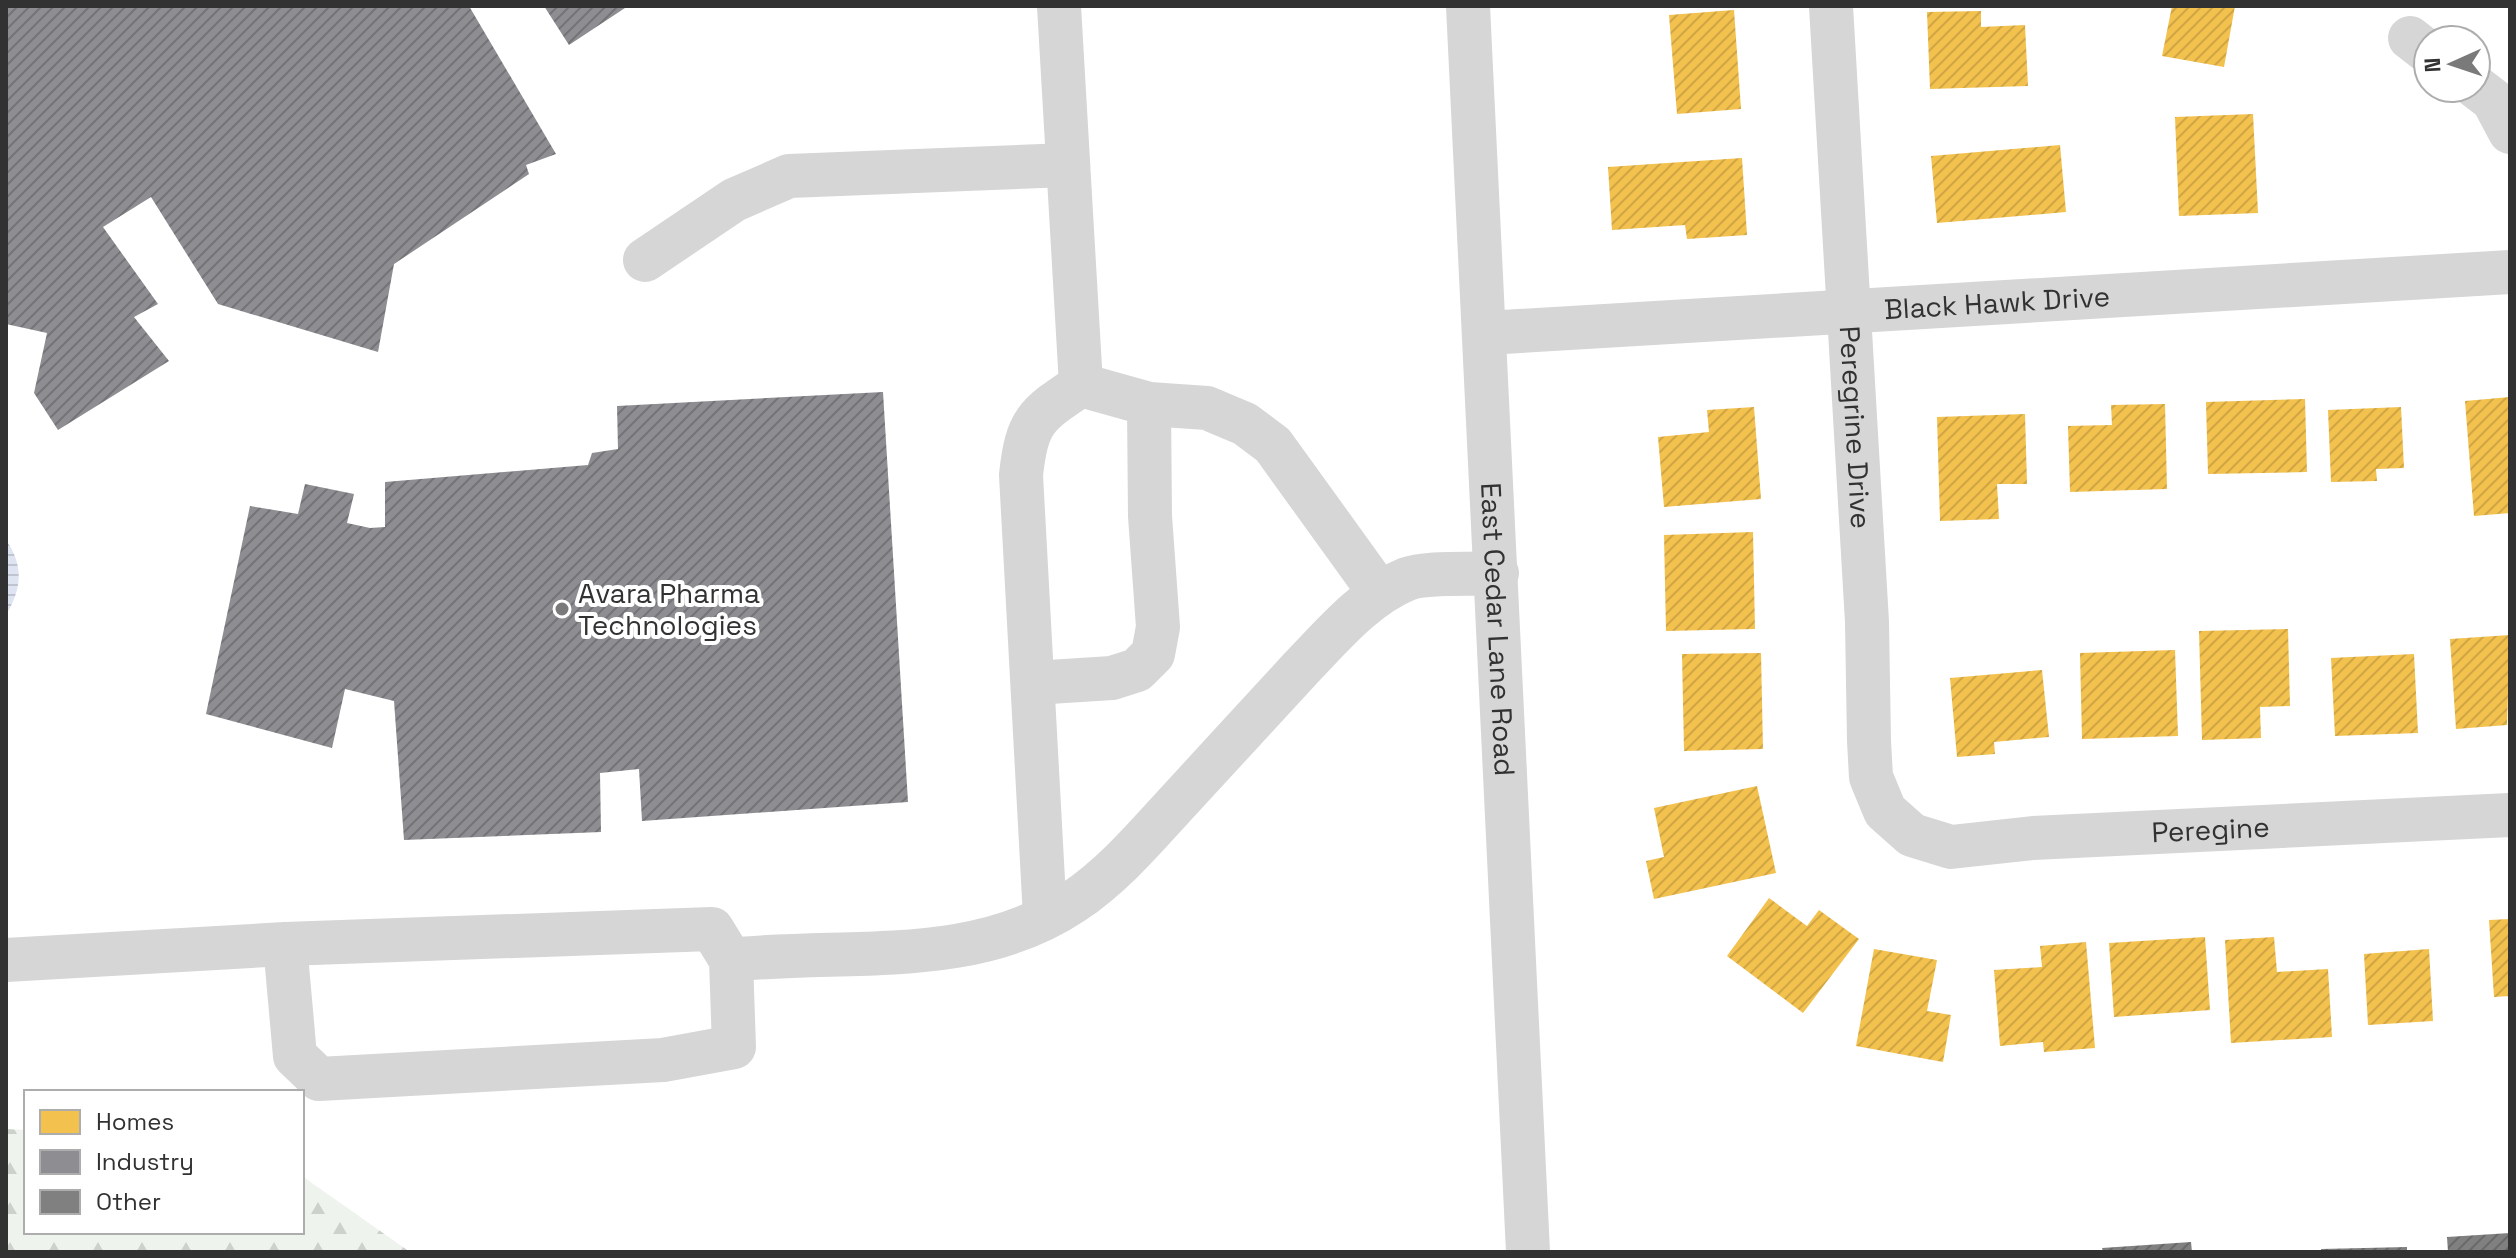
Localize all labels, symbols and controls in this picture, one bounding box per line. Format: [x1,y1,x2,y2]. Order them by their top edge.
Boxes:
north arrow [2412,24,2492,104]
text: N [2418,57,2446,73]
street label: Black Hawk Drive [1883,278,2111,327]
street label: Peregrine Drive [1832,325,1880,530]
street label: East Cedar Lane Road [1473,482,1523,777]
place label: Avara Pharma Technologies [578,575,760,643]
marker: Avara Pharma Technologies [553,600,571,618]
street label: Peregine [2151,809,2270,850]
legend [24,1090,304,1234]
text: Homes [96,1106,174,1137]
text: Industry [96,1146,194,1177]
text: Other [96,1186,161,1217]

